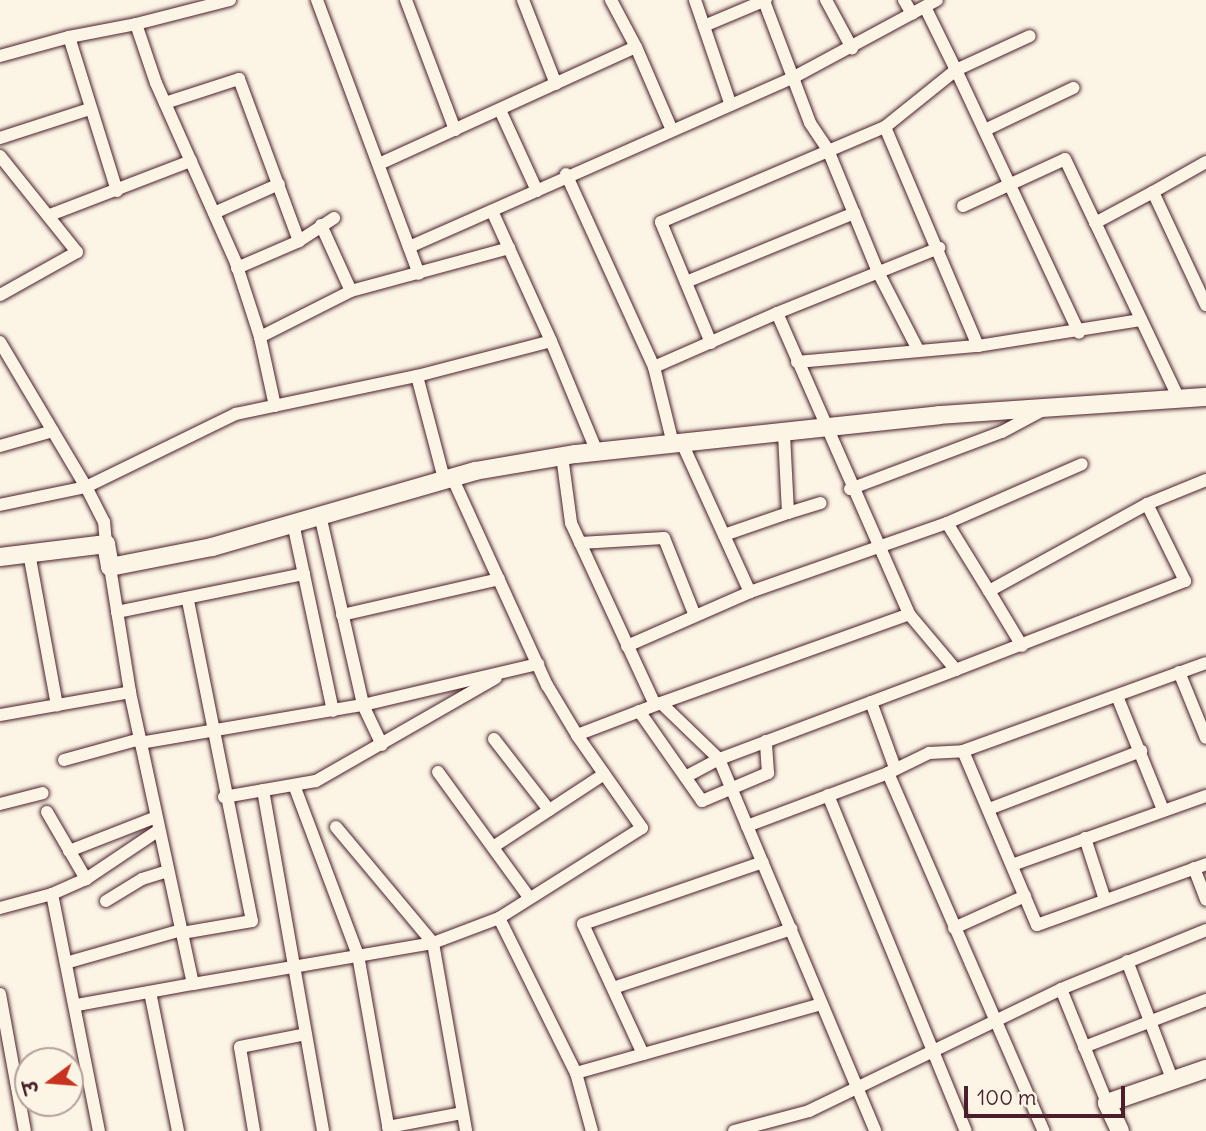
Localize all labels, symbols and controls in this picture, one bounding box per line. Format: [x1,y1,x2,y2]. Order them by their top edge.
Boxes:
north arrow [14,1047,84,1117]
scale bar [968,1072,1129,1116]
text: उ [17,1078,44,1097]
text: 100 m [977,1084,1036,1111]

